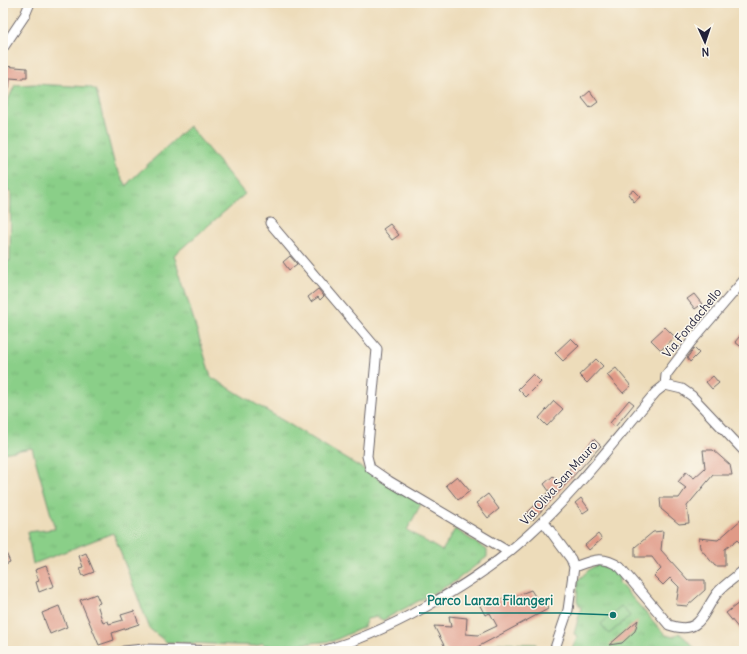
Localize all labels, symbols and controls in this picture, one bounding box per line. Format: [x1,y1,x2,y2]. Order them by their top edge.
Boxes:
north arrow [685,22,725,62]
text: N [701,45,710,59]
street label: Via Fondachello [659,285,724,361]
street label: Via Oliva San Mauro [517,437,601,528]
callout: Parco Lanza Filangeri [419,588,561,613]
text: Parco Lanza Filangeri [427,592,553,609]

